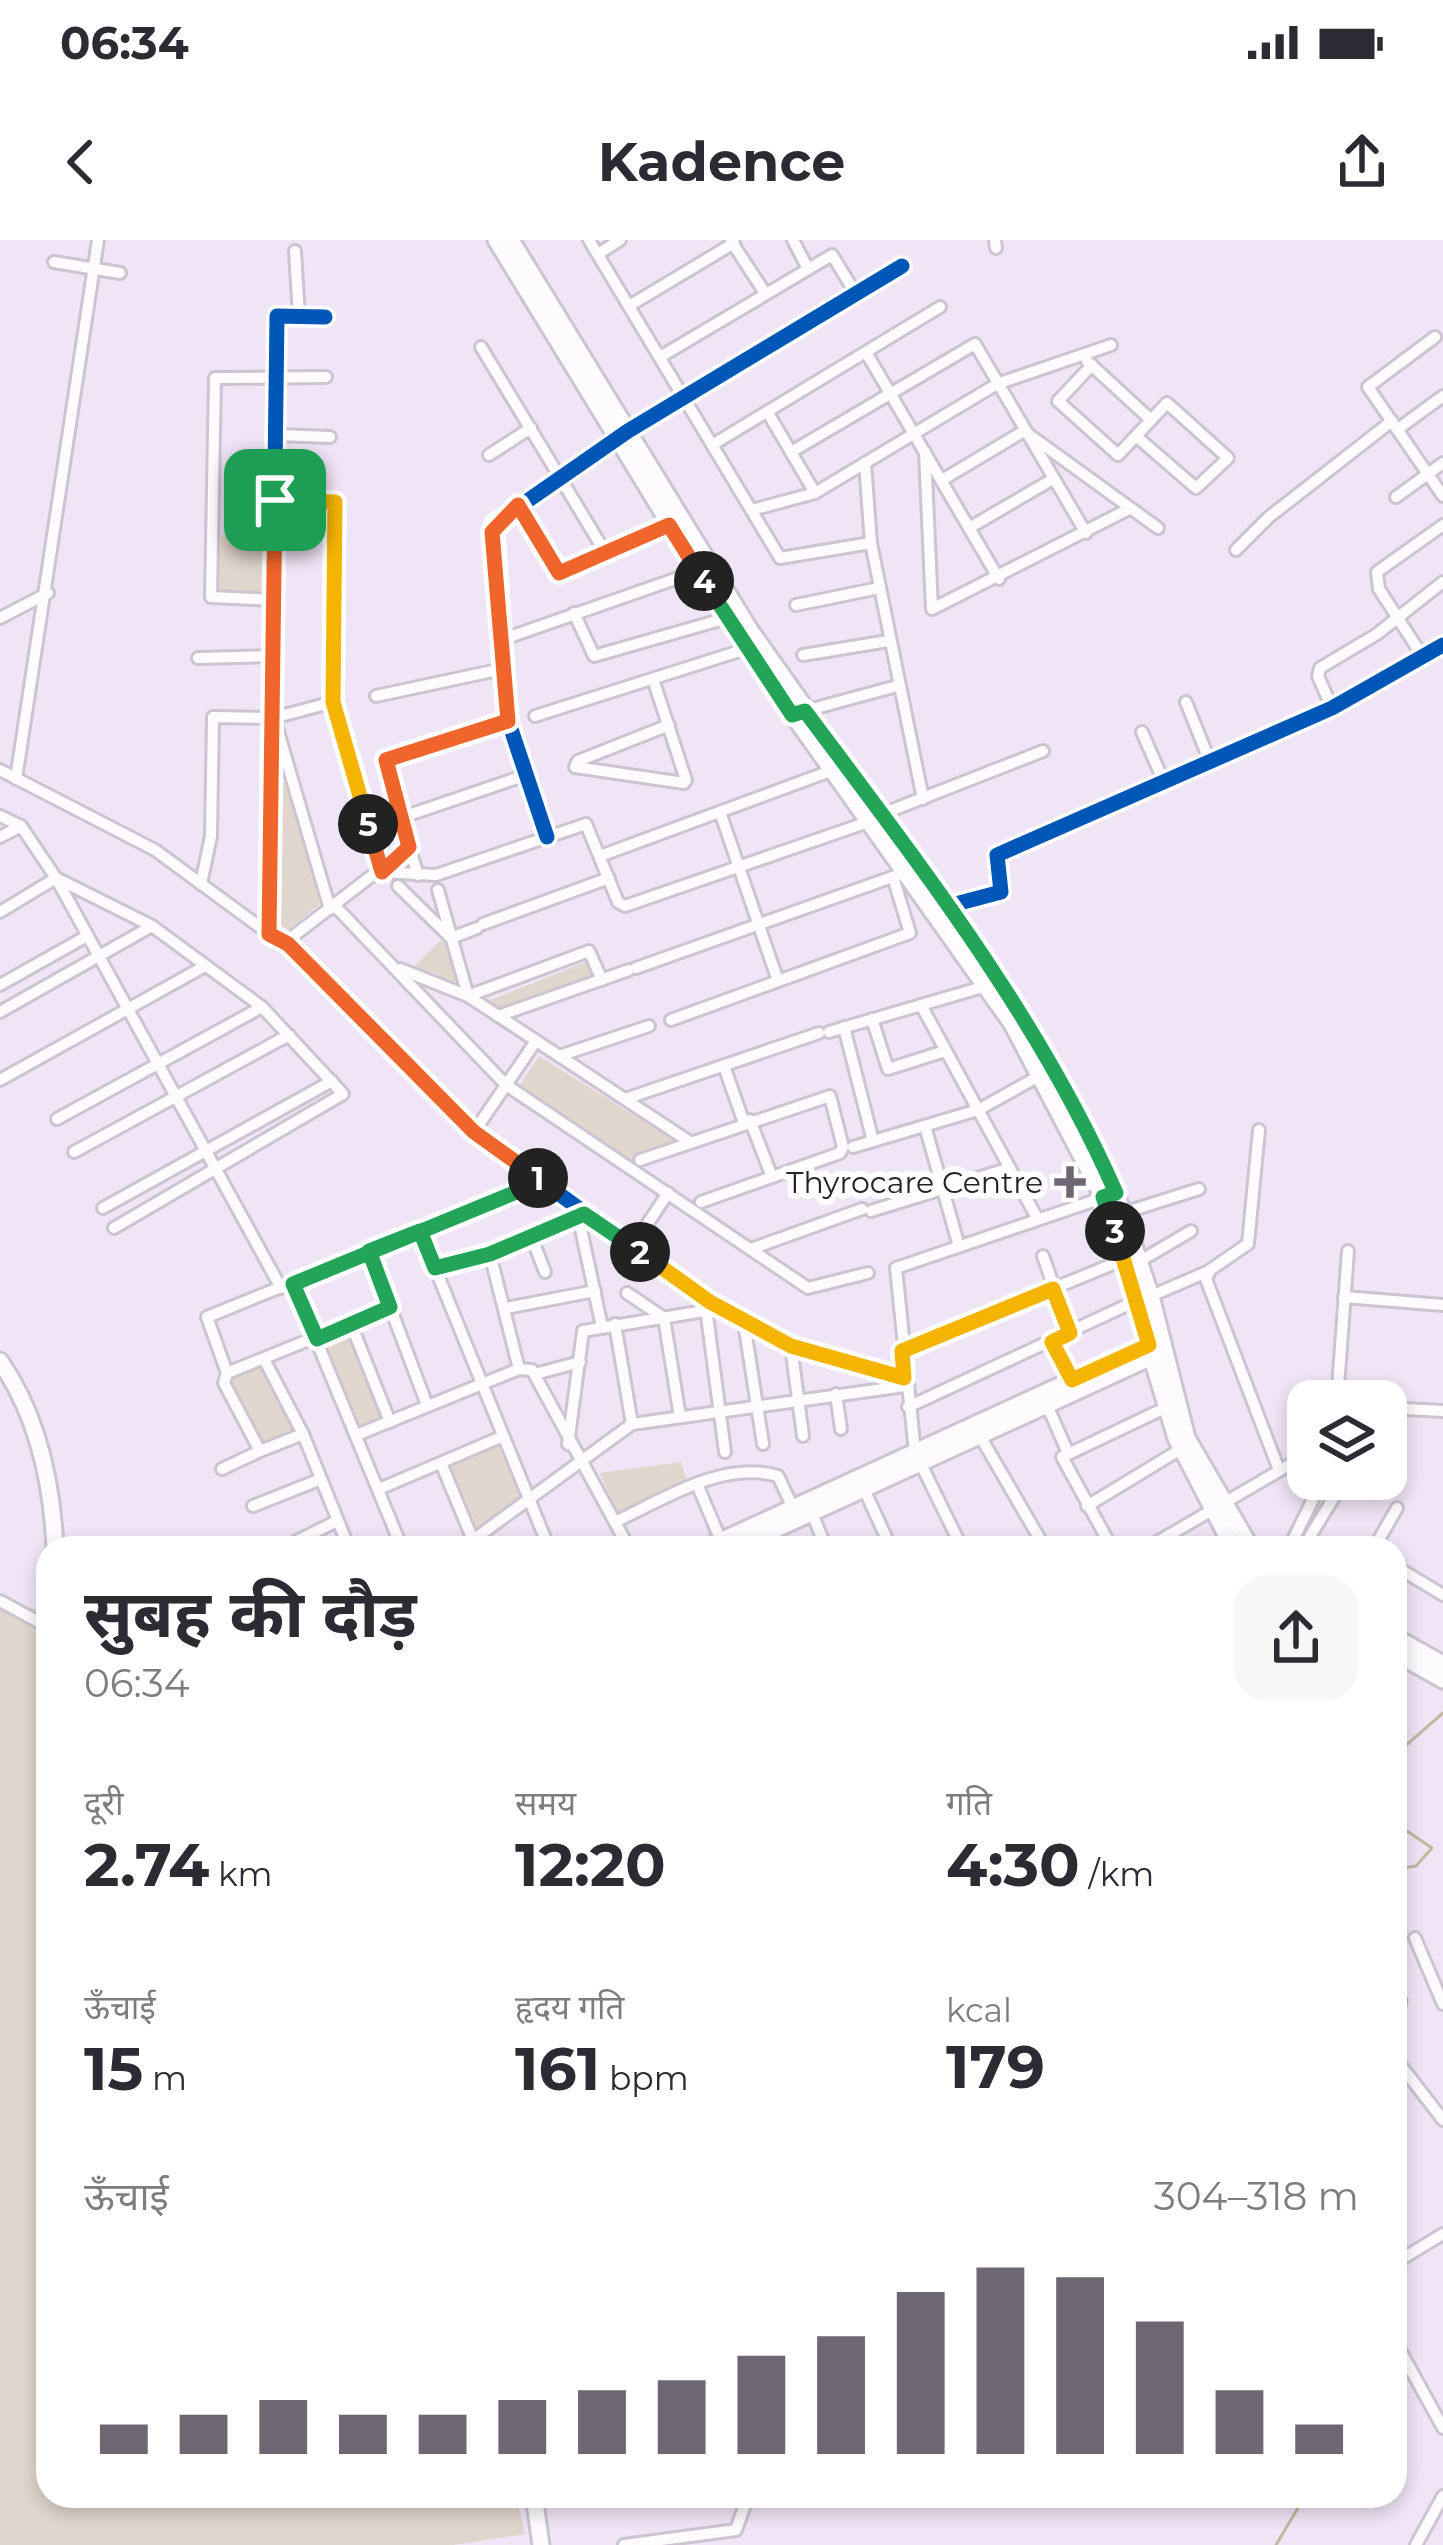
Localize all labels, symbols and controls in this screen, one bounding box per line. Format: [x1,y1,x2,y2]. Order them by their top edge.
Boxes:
text: 06:34 [60,15,189,70]
icon: back [48,129,114,195]
text: Kadence [598,129,845,195]
icon: share [1329,129,1395,195]
pin [224,449,326,551]
icon: arrive [242,467,308,533]
pin: 4 [674,551,734,611]
text: 4 [693,561,715,601]
pin: 5 [338,794,398,854]
text: 5 [358,804,378,844]
pin: 1 [508,1148,568,1208]
text: 1 [532,1158,544,1198]
place label: Thyrocare Centre [786,1164,1043,1201]
marker: Thyrocare Centre [1054,1166,1086,1198]
pin: 3 [1085,1201,1145,1261]
text: 3 [1105,1211,1125,1251]
pin: 2 [610,1222,670,1282]
text: 2 [630,1232,650,1272]
map controls [1287,1380,1407,1500]
button: layers [1287,1380,1407,1500]
text: सुबह की दौड़ [84,1573,417,1654]
button: share [1233,1575,1359,1701]
text: 06:34 [84,1659,190,1707]
text: दूरी [84,1783,124,1823]
text: समय [515,1783,576,1823]
text: गति [946,1783,992,1823]
text: 2.74 [84,1828,209,1901]
text: 12:20 [515,1828,666,1901]
text: 4:30 [946,1828,1080,1901]
text: km [209,1854,273,1894]
text: /km [1080,1854,1154,1894]
text: ऊँचाई [84,1987,156,2027]
text: हृदय गति [515,1987,624,2027]
text: kcal [946,1990,1012,2030]
text: 179 [946,2030,1045,2103]
text: 15 [84,2032,143,2105]
text: 161 [515,2032,600,2105]
text: m [143,2058,187,2098]
text: bpm [600,2058,689,2098]
text: ऊँचाई [84,2172,169,2220]
text: 304–318 m [1154,2172,1359,2220]

